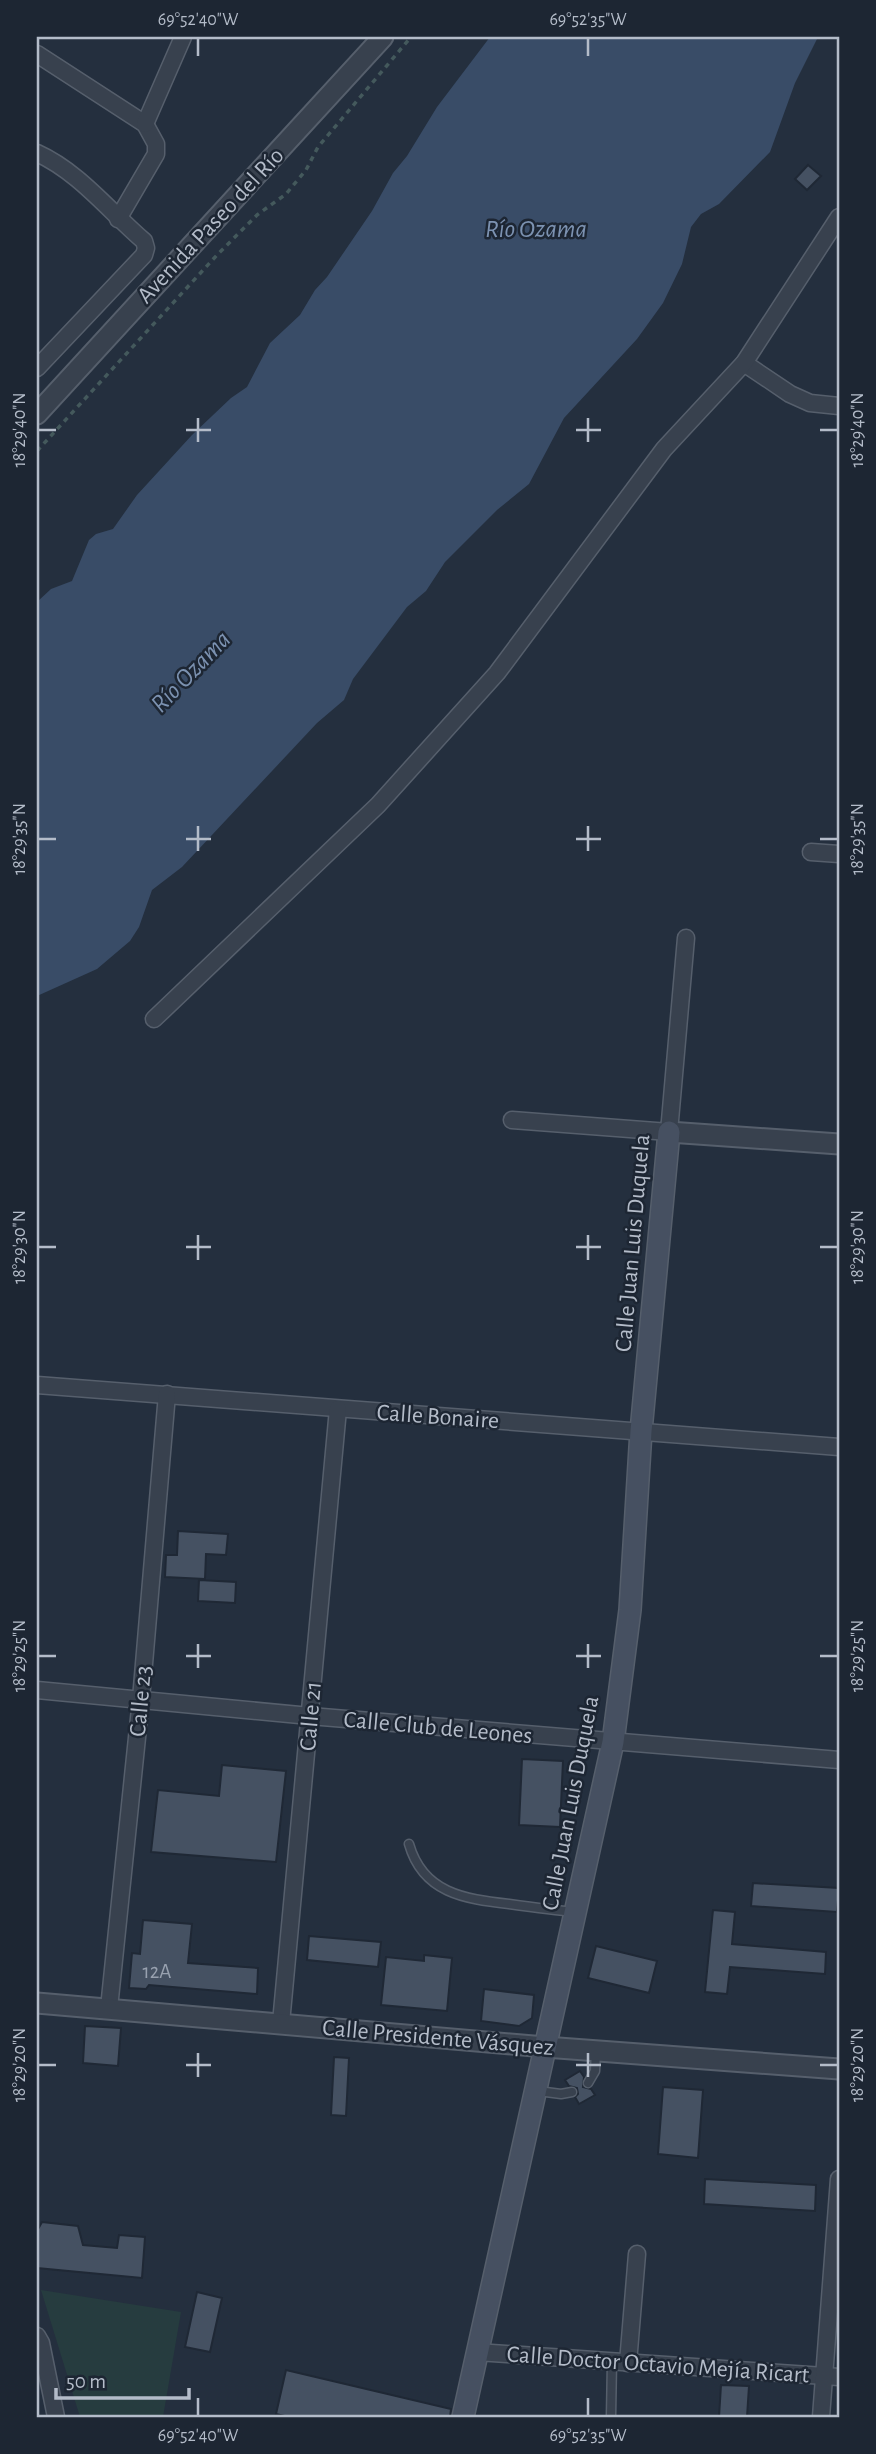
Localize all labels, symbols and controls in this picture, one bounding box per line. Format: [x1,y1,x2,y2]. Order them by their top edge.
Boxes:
text: 69°52'40"W [158,11,238,29]
text: 69°52'35"W [549,11,627,29]
street label: Avenida Paseo del Río [133,143,289,308]
water label: Río Ozama [485,216,587,242]
text: 18°29'40"N [11,392,29,468]
text: 18°29'40"N [849,392,867,468]
water label: Río Ozama [146,626,235,717]
text: 18°29'35"N [11,803,29,875]
text: 18°29'35"N [849,803,867,875]
street label: Calle Juan Luis Duquela [612,1133,654,1353]
text: 18°29'30"N [11,1210,29,1284]
text: 18°29'30"N [849,1210,867,1284]
street label: Calle Bonaire [376,1401,500,1433]
text: 18°29'25"N [11,1620,29,1692]
text: 18°29'25"N [849,1620,867,1692]
street label: Calle 23 [126,1665,156,1738]
street label: Calle 21 [296,1680,326,1752]
street label: Calle Juan Luis Duquela [538,1694,604,1913]
street label: Calle Club de Leones [343,1708,533,1748]
house number: 12A [143,1961,171,1982]
street label: Calle Presidente Vásquez [321,2016,555,2060]
text: 18°29'20"N [11,2028,29,2102]
text: 18°29'20"N [849,2028,867,2102]
street label: Calle Doctor Octavio Mejía Ricart [506,2342,810,2388]
scale bar [56,2356,189,2400]
text: 50 m [66,2371,106,2392]
text: 69°52'40"W [158,2427,238,2445]
text: 69°52'35"W [549,2427,627,2445]

